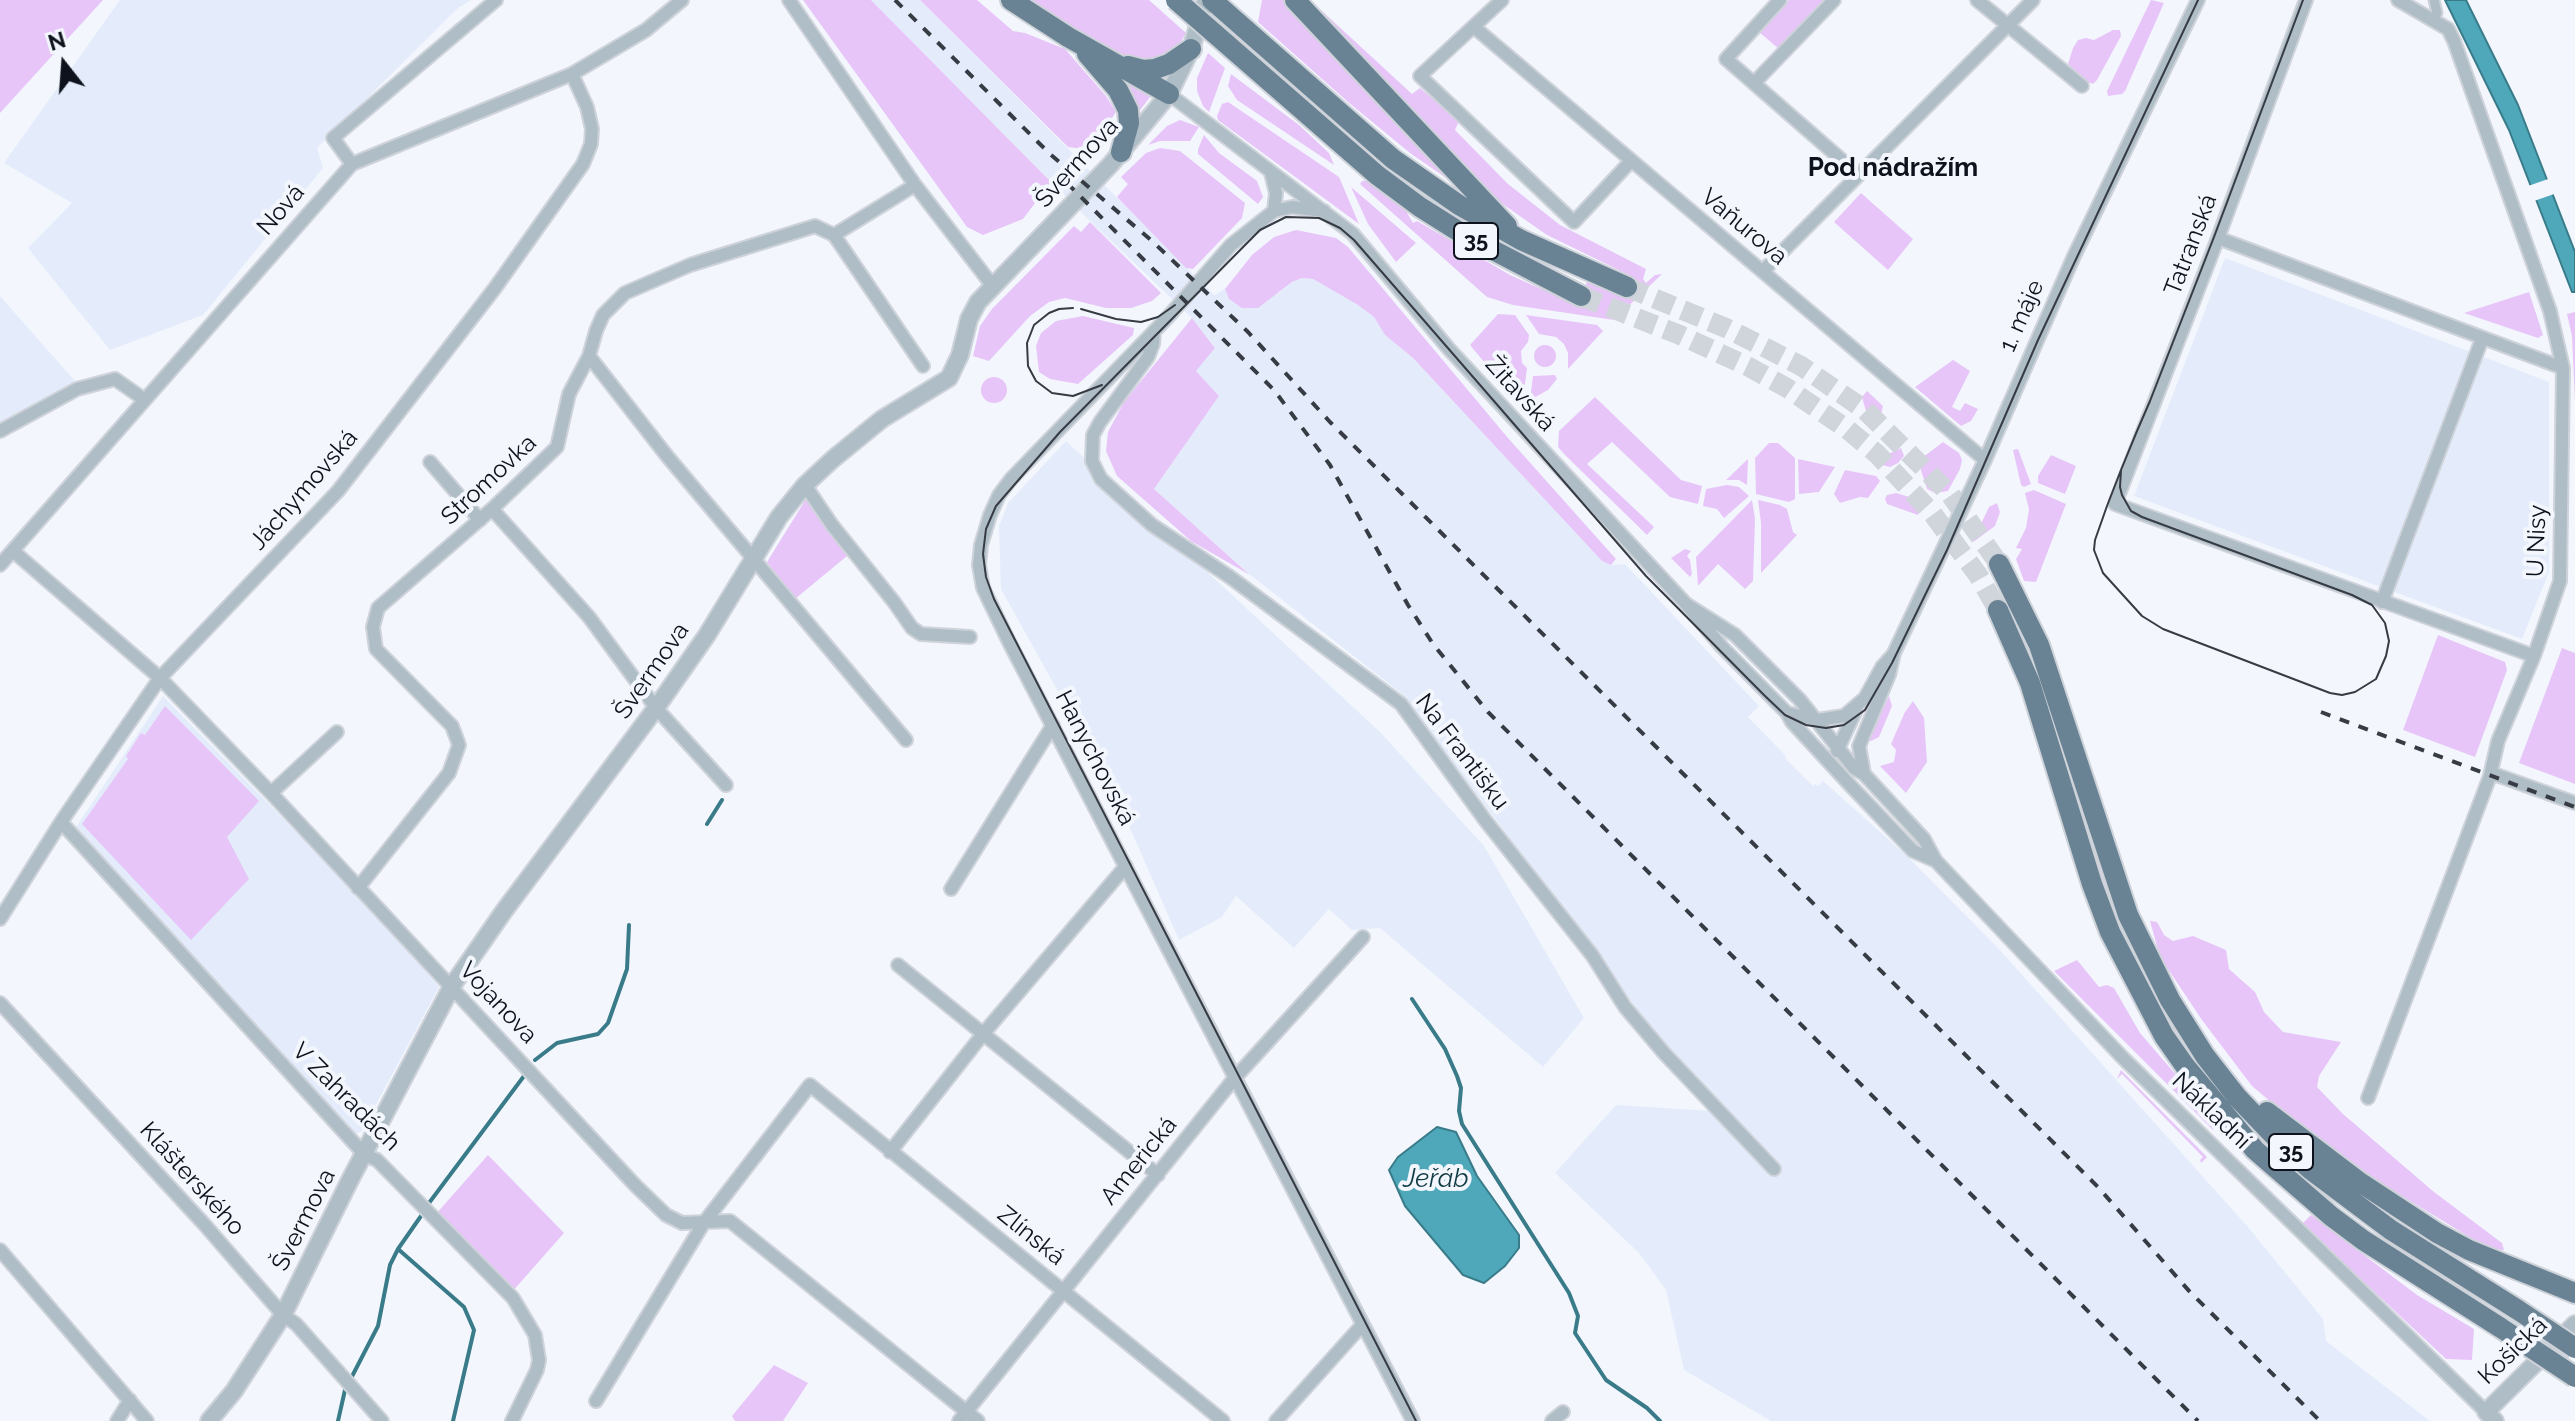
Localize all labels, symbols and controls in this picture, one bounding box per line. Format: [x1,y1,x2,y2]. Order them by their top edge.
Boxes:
north arrow [24,24,104,104]
text: N [45,26,69,56]
street label: Švermova [1029,112,1125,214]
district label: Pod nádražím [1808,152,1978,184]
street label: Nová [251,179,311,241]
street label: Vaňurova [1695,183,1793,271]
street label: Tatranská [2159,190,2223,300]
road number: 35 [1454,223,1498,259]
street label: 1. máje [1993,276,2051,356]
street label: Žitavská [1479,351,1561,437]
street label: Jáchymovská [244,424,364,556]
street label: Stromovka [436,429,542,531]
street label: U Nisy [2521,504,2553,578]
street label: Švermova [609,617,695,725]
street label: Hanychovská [1049,686,1141,830]
street label: Na Františku [1409,688,1515,816]
street label: Vojanova [453,956,543,1050]
street label: V Zahradách [286,1037,406,1157]
street label: Nákladní [2166,1067,2256,1155]
street label: Americká [1095,1111,1183,1211]
street label: Klášterského [133,1116,251,1242]
road number: 35 [2269,1134,2313,1170]
water label: Jeřáb [1403,1163,1469,1195]
street label: Švermova [266,1164,342,1276]
street label: Zlínská [992,1200,1070,1272]
street label: Košická [2473,1311,2553,1391]

